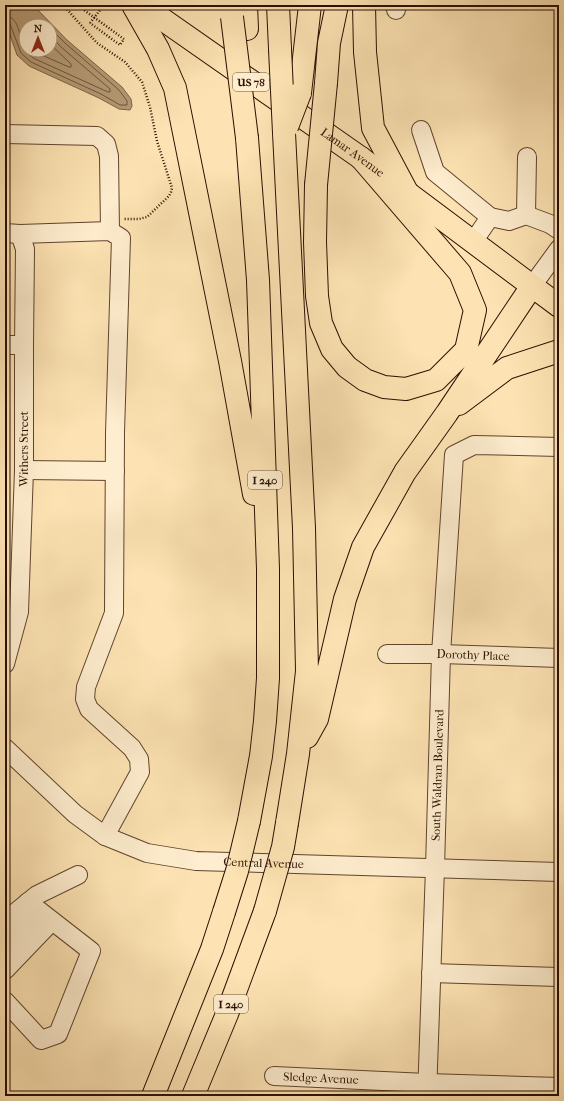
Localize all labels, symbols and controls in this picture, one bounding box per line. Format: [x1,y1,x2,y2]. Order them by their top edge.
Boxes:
north arrow [18,18,58,58]
text: N [34,22,43,35]
road number: US 78 [233,73,269,91]
street label: Lamar Avenue [318,125,387,180]
street label: Withers Street [16,410,31,488]
road number: I 240 [248,471,282,489]
street label: Dorothy Place [436,647,510,663]
street label: South Waldran Boulevard [429,709,446,841]
street label: Central Avenue [223,855,304,871]
road number: I 240 [214,995,248,1013]
street label: Sledge Avenue [283,1069,359,1087]

